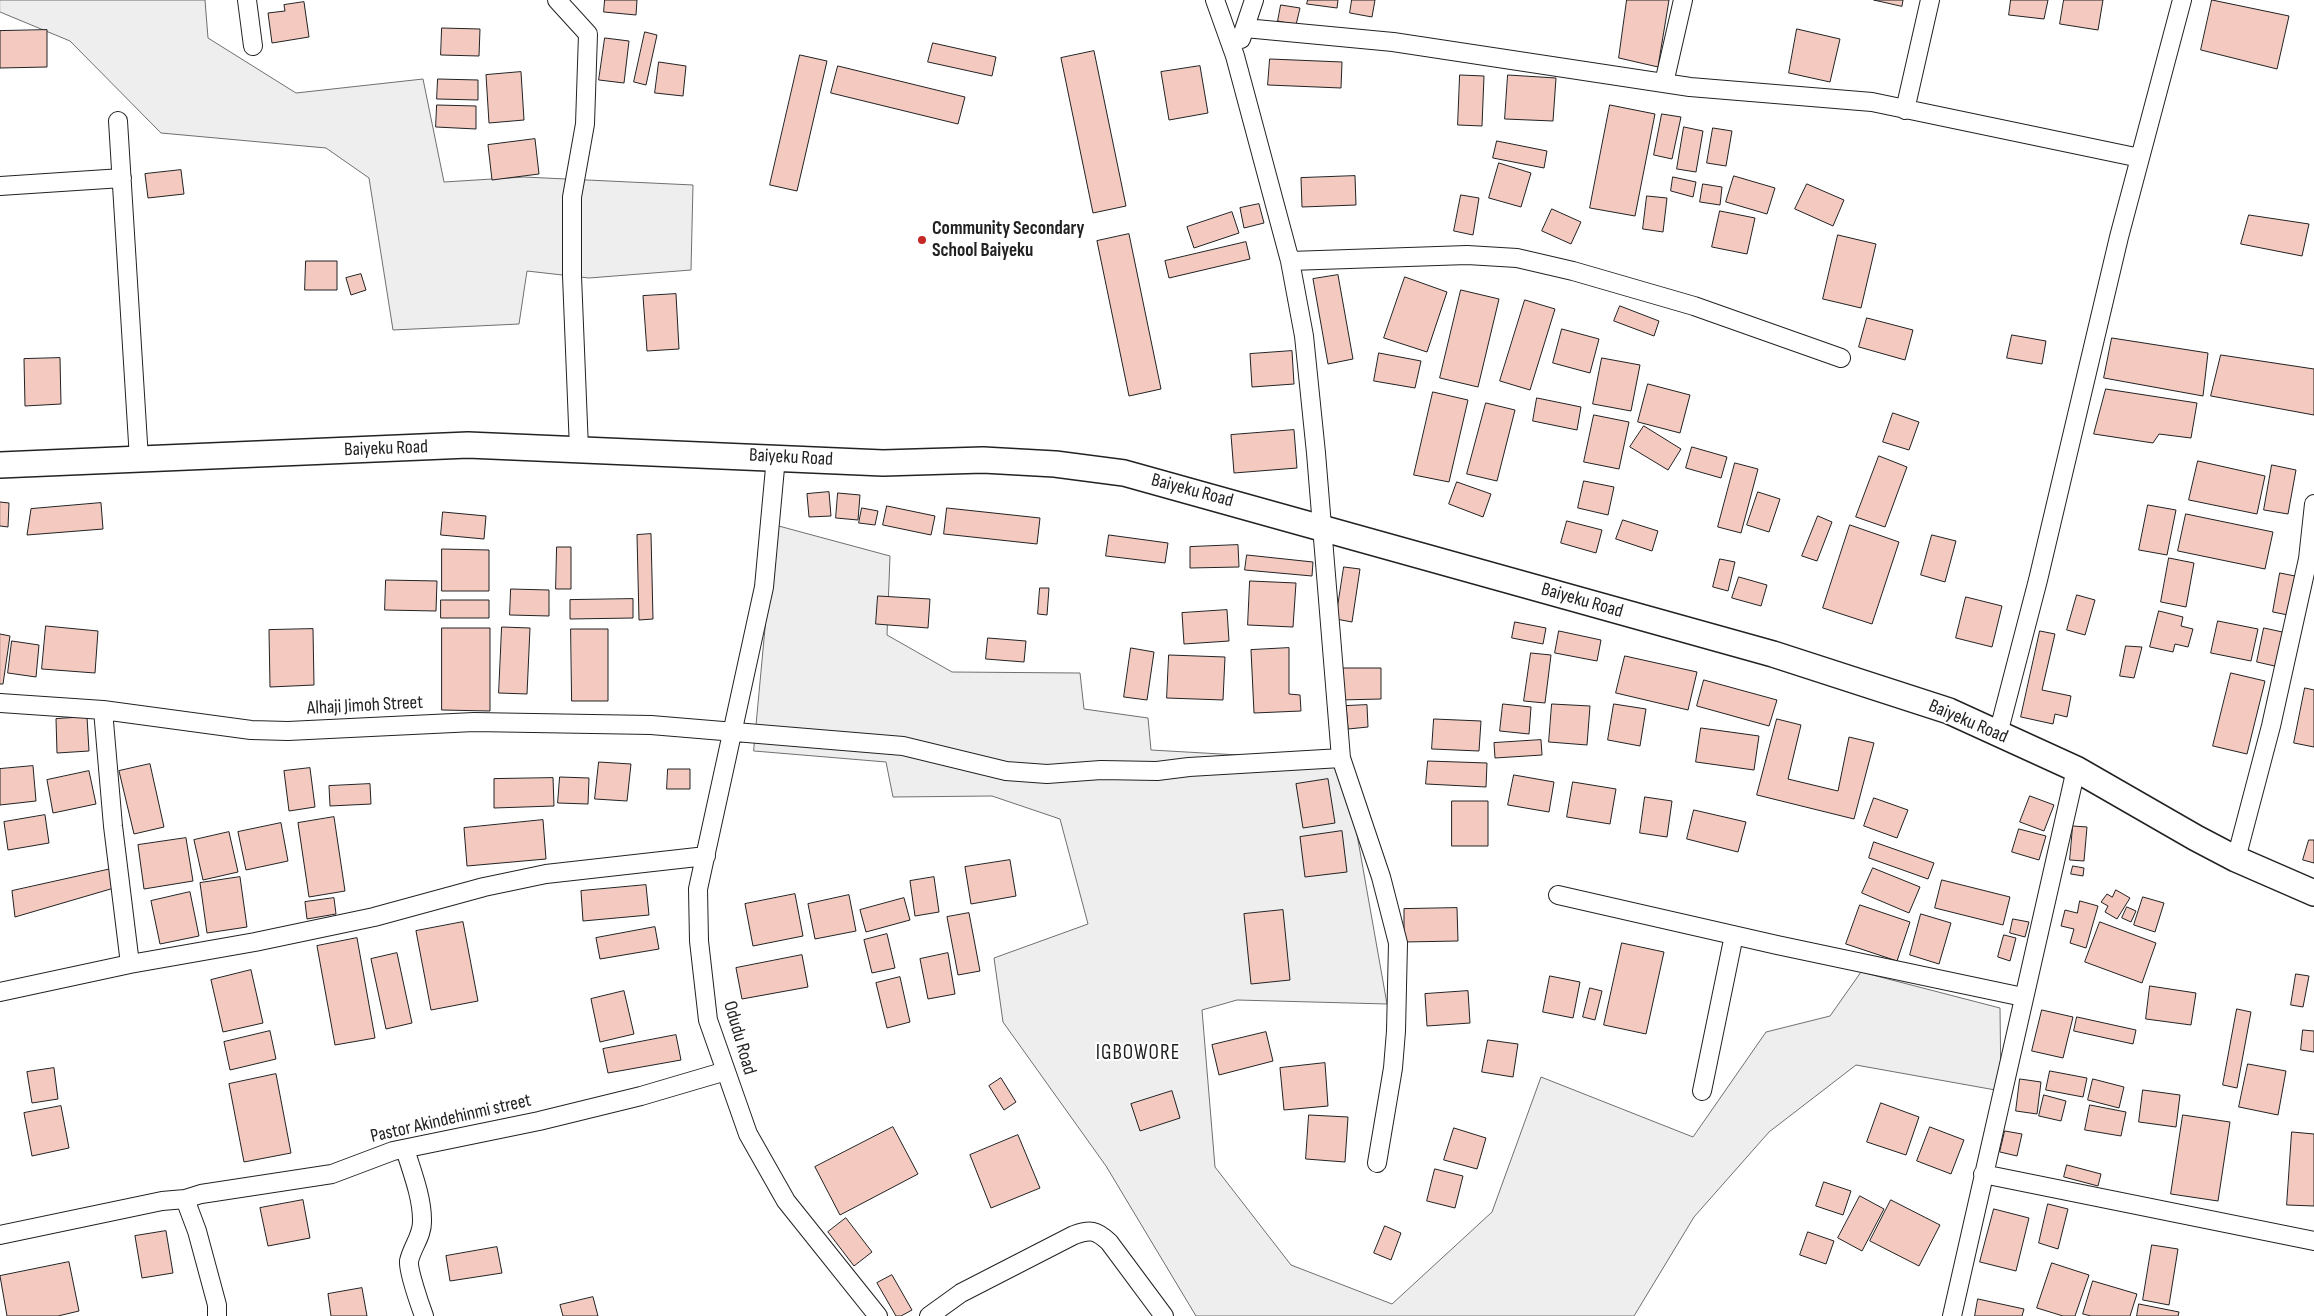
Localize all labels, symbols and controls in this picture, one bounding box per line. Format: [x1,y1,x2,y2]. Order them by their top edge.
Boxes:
place label: Community Secondary School Baiyeku [932,218,1084,262]
marker: Community Secondary School Baiyeku [916,234,928,246]
street label: Baiyeku Road [344,436,428,462]
street label: Baiyeku Road [748,444,834,472]
street label: Baiyeku Road [1148,469,1236,513]
street label: Baiyeku Road [1538,578,1626,624]
street label: Alhaji Jimoh Street [306,692,424,720]
street label: Baiyeku Road [1925,695,2011,749]
street label: Odudu Road [718,998,760,1078]
district label: IGBOWORE [1095,1041,1181,1067]
street label: Pastor Akindehinmi street [368,1089,534,1149]

